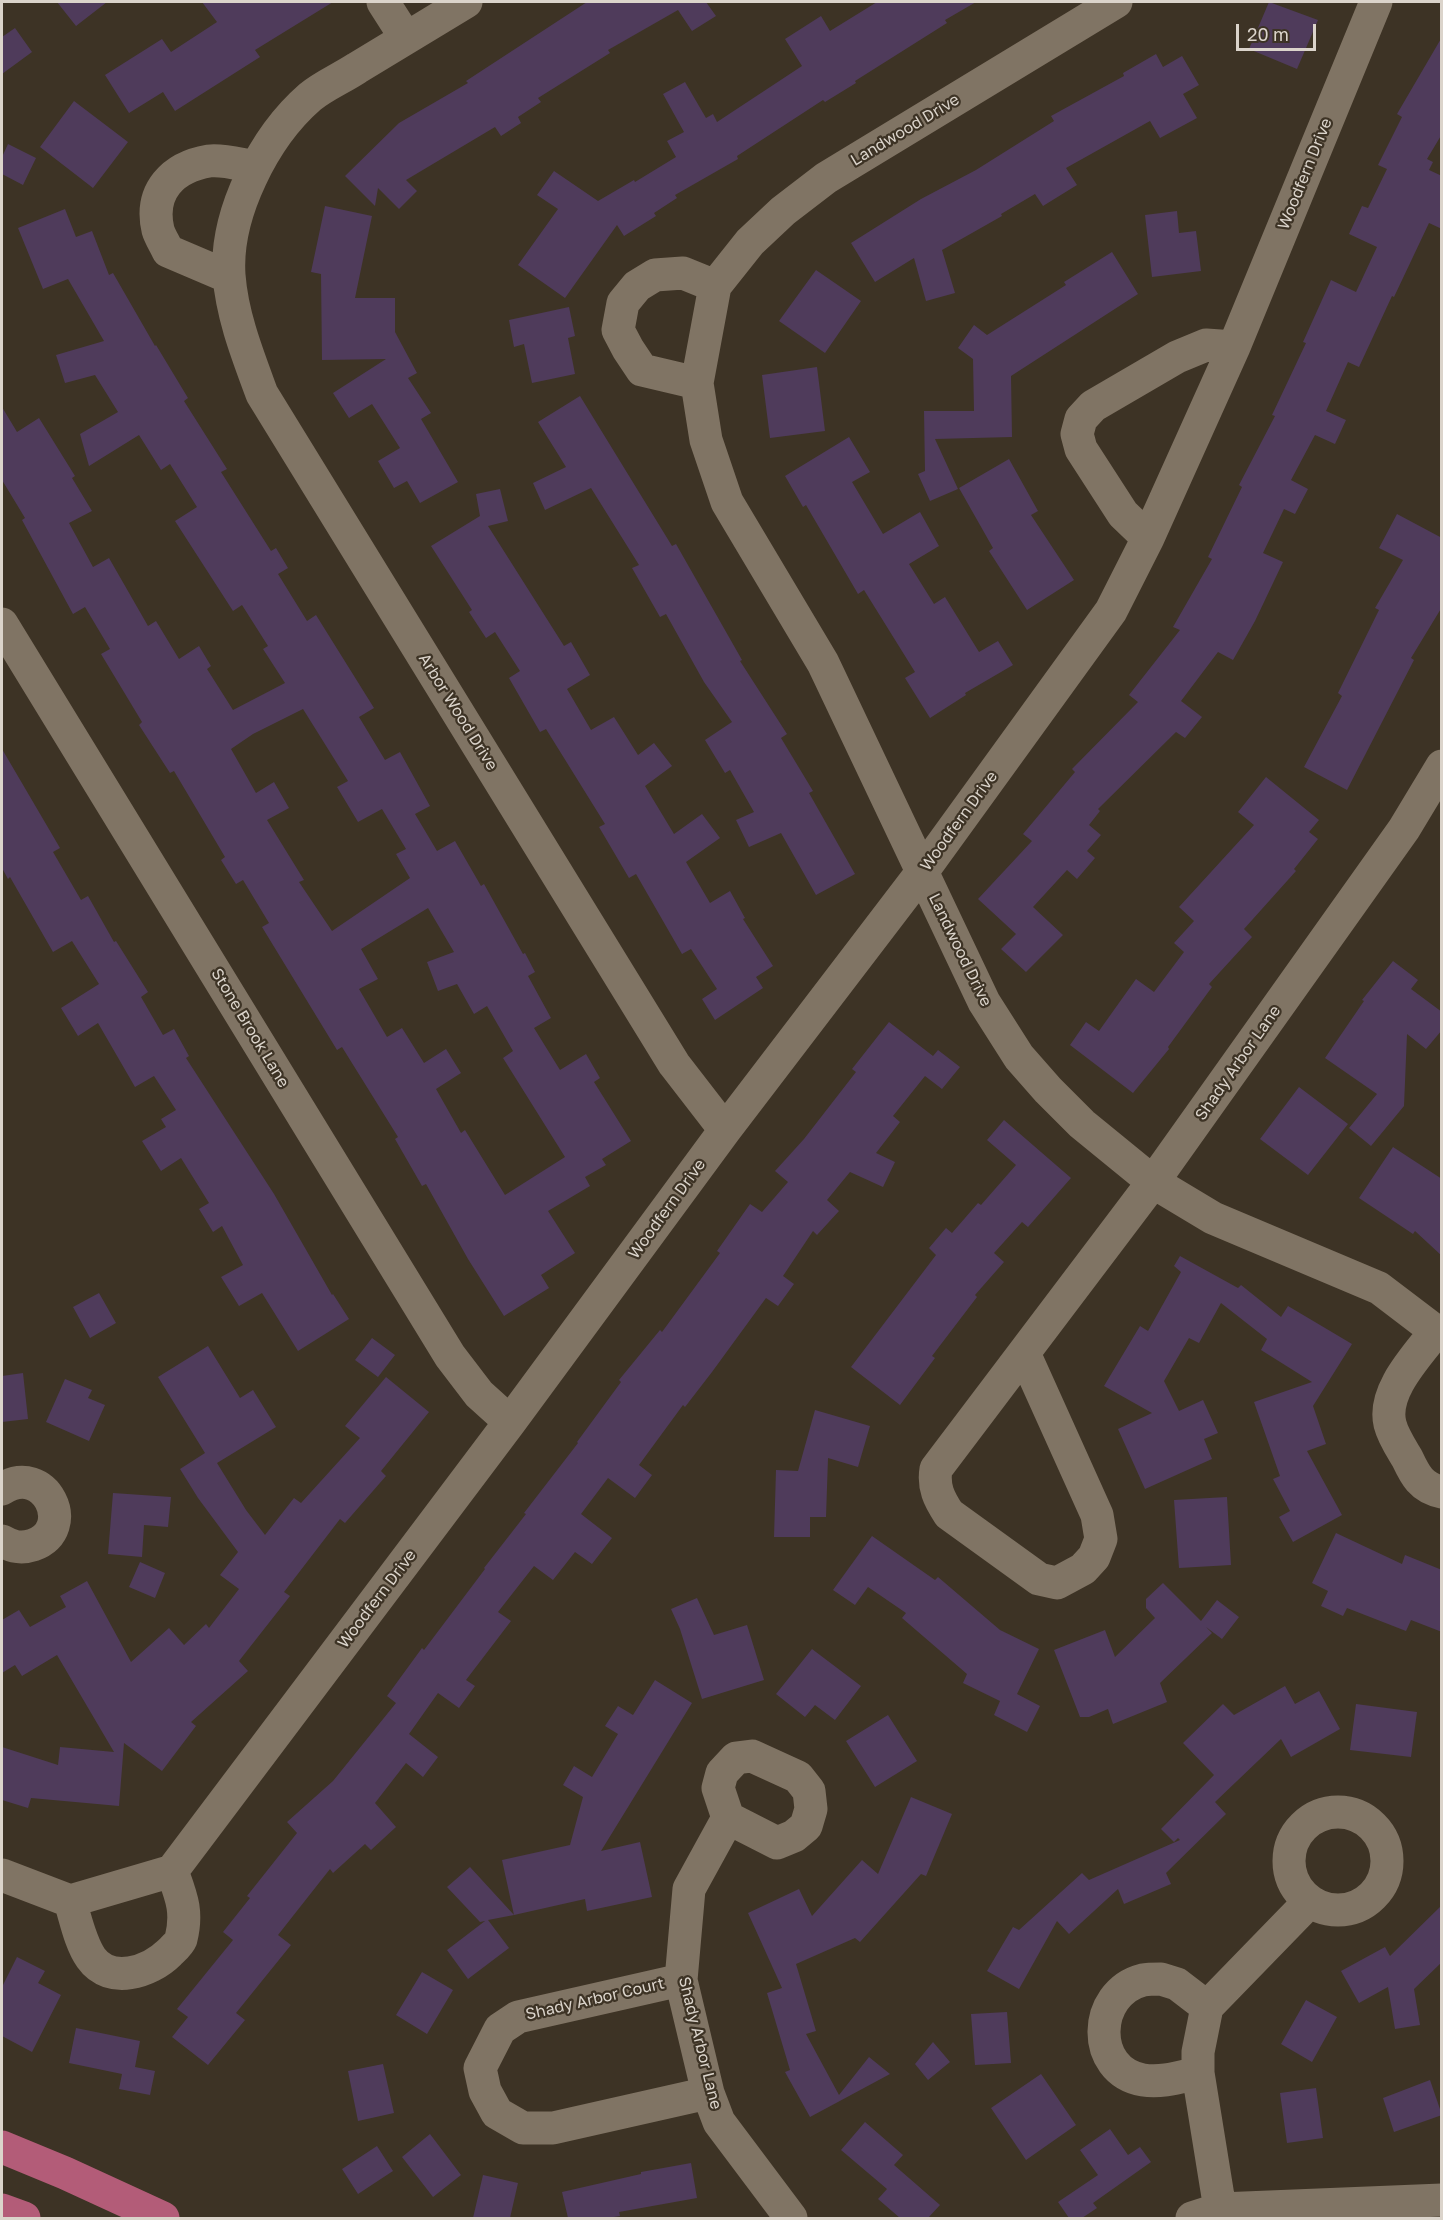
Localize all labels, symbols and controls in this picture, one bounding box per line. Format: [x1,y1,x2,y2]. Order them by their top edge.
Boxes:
scale bar [1239,12,1318,50]
text: 20 m [1247,23,1289,45]
street label: Landwood Drive [847,90,963,170]
street label: Woodfern Drive [1274,115,1336,233]
street label: Arbor Wood Drive [414,650,502,774]
street label: Woodfern Drive [916,767,1002,875]
street label: Landwood Drive [924,890,996,1010]
street label: Stone Brook Lane [207,965,293,1091]
street label: Shady Arbor Lane [1191,1002,1285,1124]
street label: Woodfern Drive [624,1155,710,1263]
street label: Woodfern Drive [334,1546,420,1652]
street label: Shady Arbor Court [524,1974,666,2024]
street label: Shady Arbor Lane [674,1975,726,2111]

